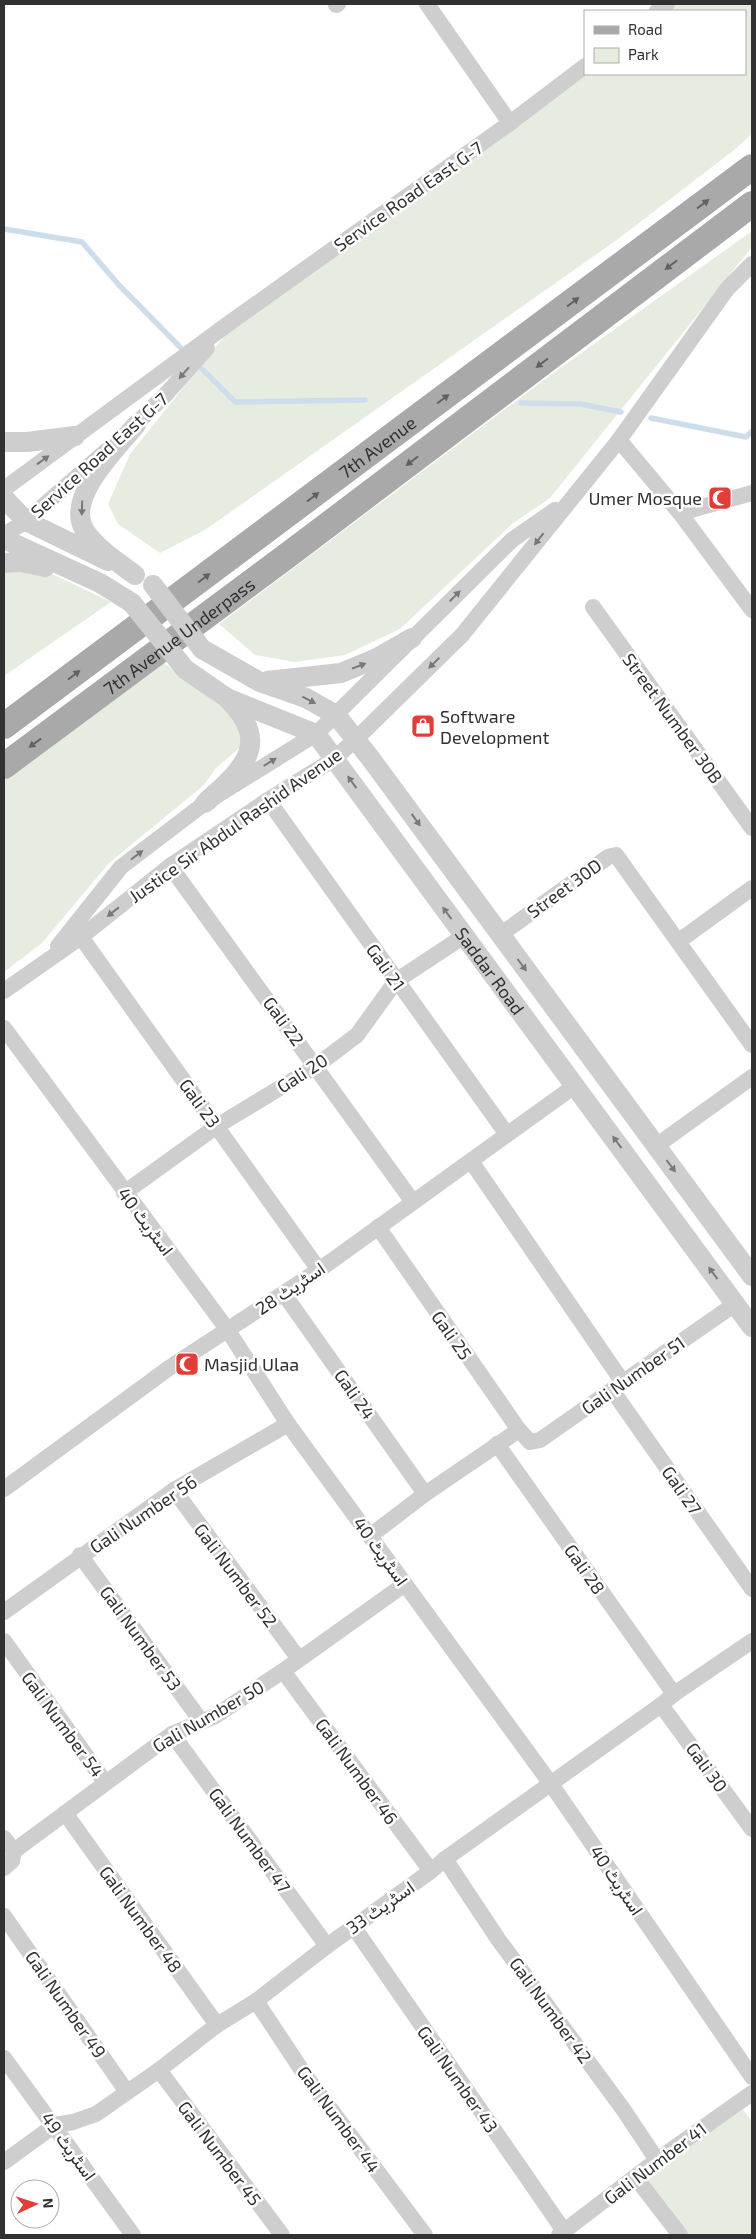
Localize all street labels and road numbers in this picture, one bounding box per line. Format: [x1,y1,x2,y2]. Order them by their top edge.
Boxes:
street label: Service Road East G-7 [329,136,487,256]
street label: Service Road East G-7 [26,388,172,522]
street label: 7th Avenue [334,411,420,483]
street label: 7th Avenue Underpass [99,573,259,699]
street label: Street Number 30B [618,649,728,787]
street label: Justice Sir Abdul Rashid Avenue [124,743,346,907]
street label: Street 30D [522,854,606,922]
street label: Saddar Road [451,923,529,1019]
street label: Gali 21 [362,939,410,995]
street label: Gali 22 [259,992,309,1050]
street label: Gali 20 [273,1049,331,1097]
street label: Gali 23 [175,1074,225,1132]
street label: اسٹریٹ 40 [112,1183,179,1260]
street label: اسٹریٹ 28 [251,1257,329,1320]
street label: Gali 25 [427,1306,477,1364]
street label: Gali Number 51 [577,1331,689,1419]
street label: Gali 24 [330,1365,380,1423]
street label: Gali 27 [657,1461,707,1519]
street label: Gali Number 56 [85,1470,201,1558]
street label: اسٹریٹ 40 [348,1512,413,1590]
street label: Gali Number 52 [190,1519,282,1631]
street label: Gali 28 [560,1540,610,1598]
street label: Gali Number 53 [96,1581,186,1695]
street label: Gali Number 54 [17,1667,109,1781]
street label: Gali Number 50 [148,1675,268,1757]
street label: Gali Number 46 [311,1714,403,1828]
street label: Gali 30 [682,1738,732,1796]
street label: Gali Number 47 [204,1783,296,1897]
street label: اسٹریٹ 40 [585,1841,648,1920]
street label: Gali Number 48 [95,1861,187,1977]
street label: اسٹریٹ 33 [342,1876,419,1939]
street label: Gali Number 49 [21,1946,111,2062]
street label: Gali Number 42 [505,1953,597,2067]
street label: Gali Number 43 [413,2021,503,2137]
street label: Gali Number 44 [293,2061,385,2177]
street label: Gali Number 45 [174,2096,266,2210]
street label: اسٹریٹ 49 [36,2108,101,2185]
street label: Gali Number 41 [599,2117,711,2209]

